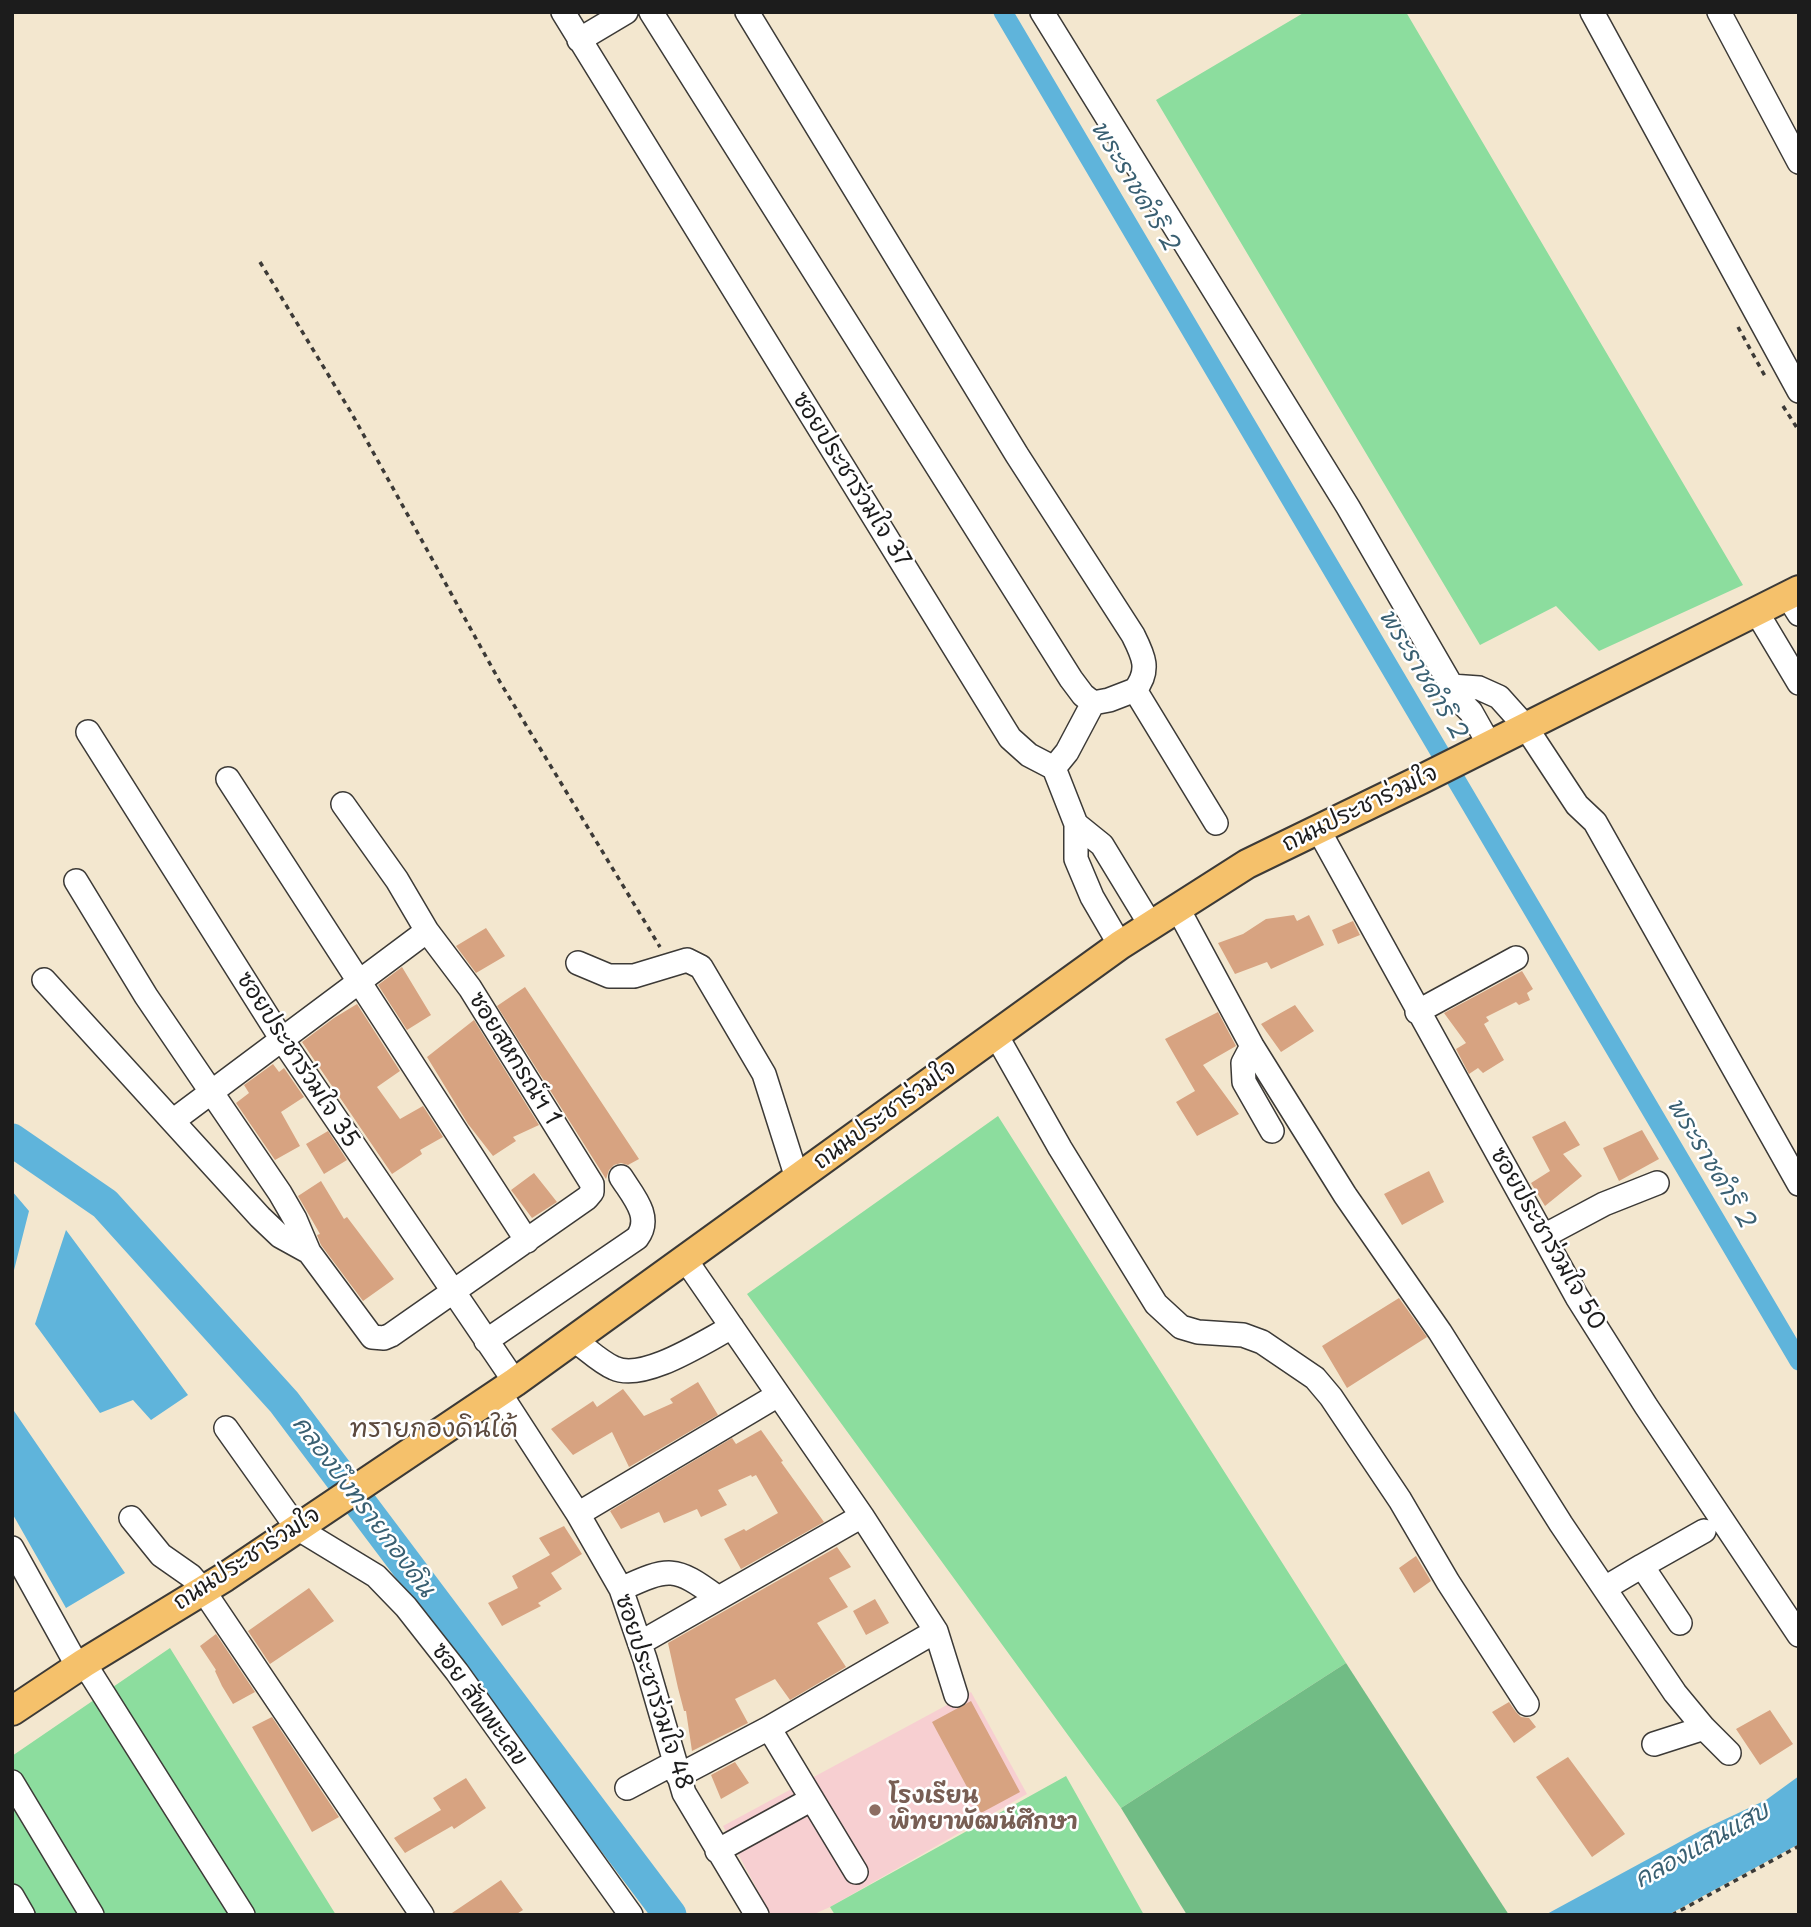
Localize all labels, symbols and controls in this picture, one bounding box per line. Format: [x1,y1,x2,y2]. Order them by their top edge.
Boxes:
water label: พระราชดำริ 2 [1084,116,1184,256]
street label: ซอยประชาร่วมใจ 37 [786,387,916,573]
water label: พระราชดำริ 2 [1372,604,1472,744]
street label: ถนนประชาร่วมใจ [1278,759,1442,859]
street label: ซอยประชาร่วมใจ 35 [230,967,364,1153]
street label: ซอยสหกรณ์ฯ 1 [462,987,566,1131]
street label: ถนนประชาร่วมใจ [808,1054,962,1176]
water label: พระราชดำริ 2 [1660,1093,1760,1233]
street label: ซอยประชาร่วมใจ 50 [1484,1143,1610,1335]
water label: คลองบึงทรายกองดิน [286,1411,440,1603]
district label: ทรายกองดินใต้ [350,1414,518,1446]
street label: ถนนประชาร่วมใจ [168,1501,326,1617]
street label: ซอยประชาร่วมใจ 48 [608,1591,698,1793]
street label: ซอย สัพพะเลข [425,1638,533,1772]
place label: โรงเรียน พิทยาพัฒน์ศึกษา [889,1783,1078,1837]
water label: คลองแสนแสบ [1630,1797,1774,1895]
marker: โรงเรียน พิทยาพัฒน์ศึกษา [867,1802,883,1818]

